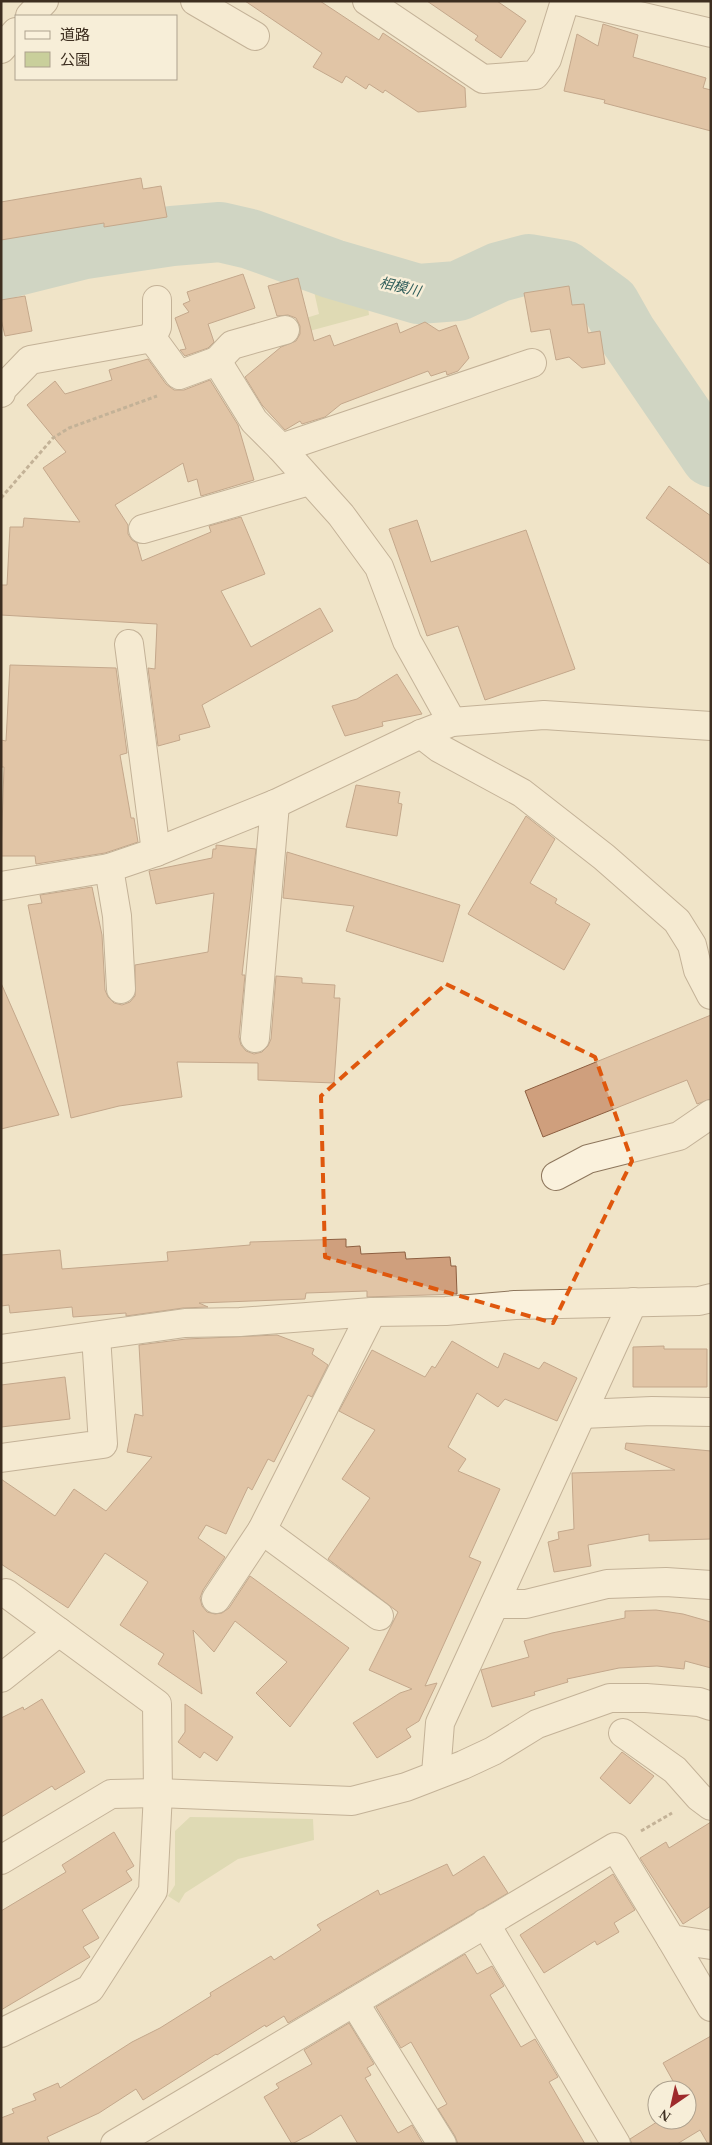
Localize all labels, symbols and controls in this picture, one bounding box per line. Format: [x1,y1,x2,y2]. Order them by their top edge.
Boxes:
legend [15,15,178,80]
text: 道路 [60,27,90,43]
text: 公園 [60,52,90,68]
water label: 相模川 [378,275,424,299]
north arrow [647,2080,697,2130]
text: N [657,2106,673,2124]

